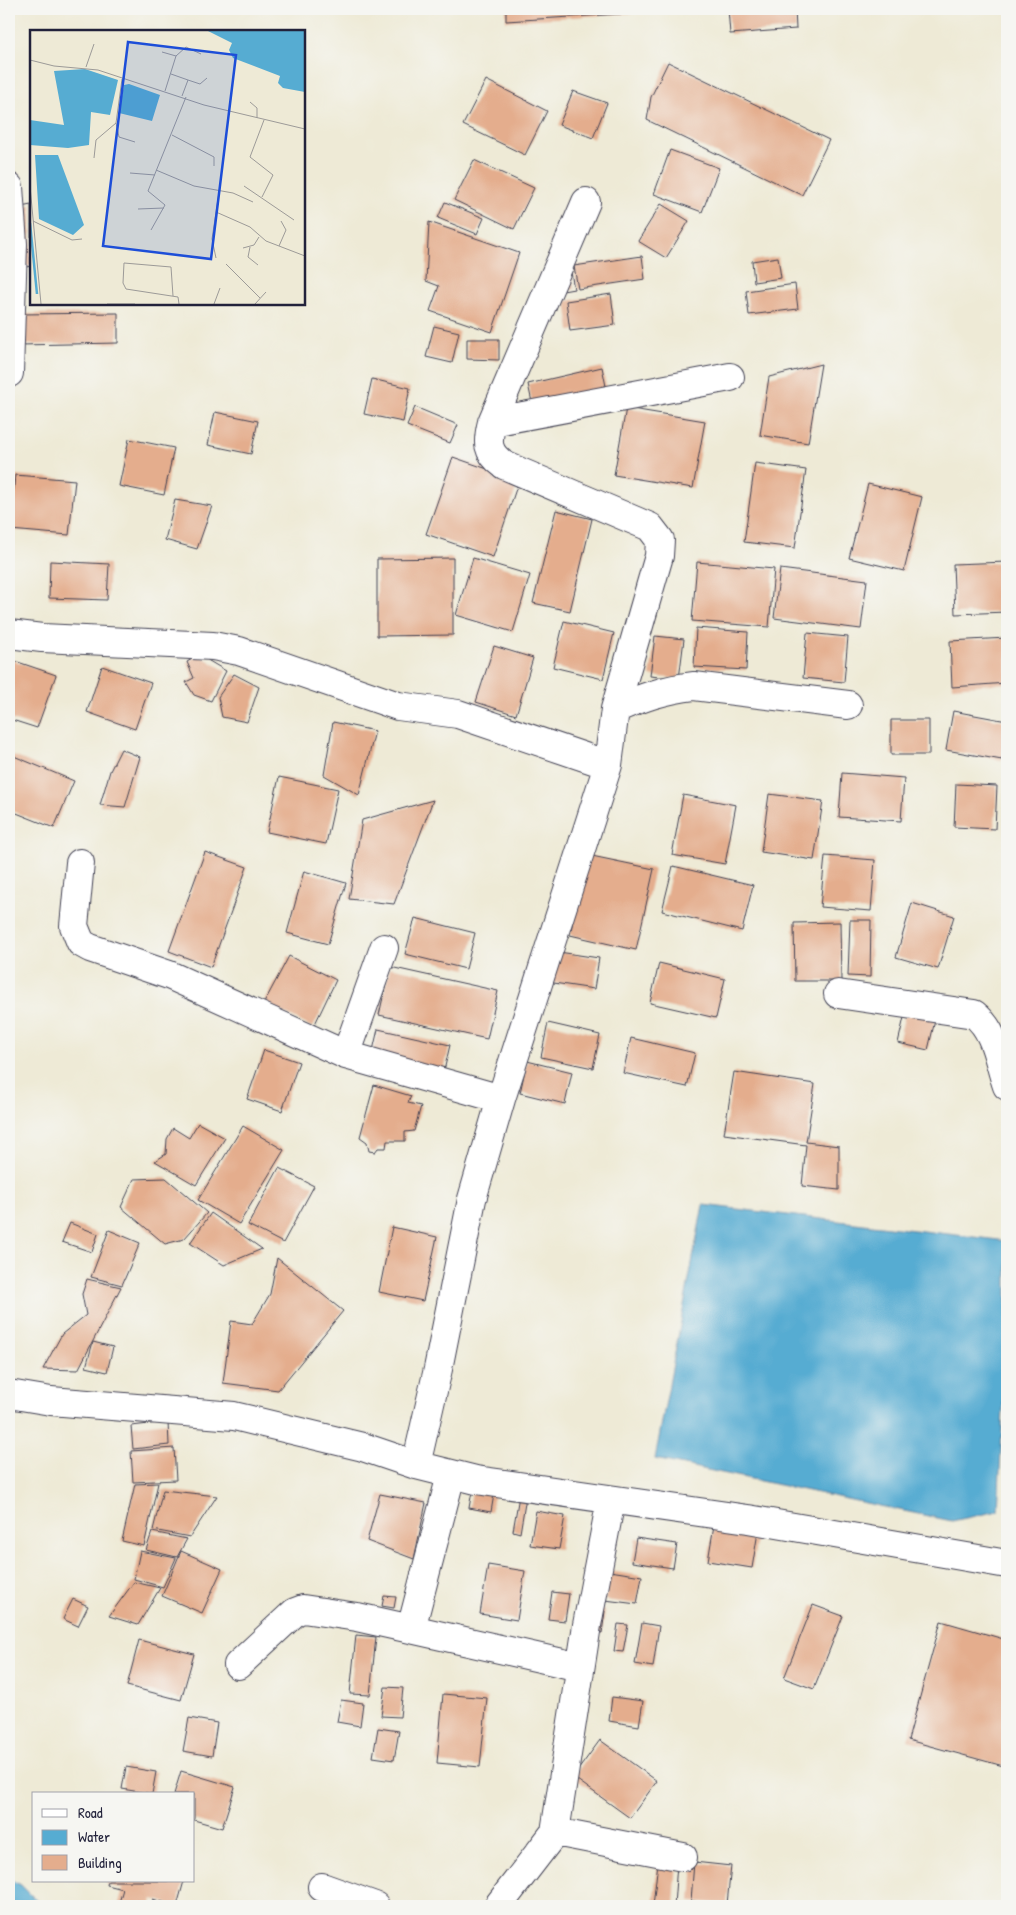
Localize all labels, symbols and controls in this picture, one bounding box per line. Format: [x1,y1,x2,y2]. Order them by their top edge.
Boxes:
inset map [30,30,305,305]
legend [32,1792,195,1882]
text: Road [78,1802,103,1823]
text: Water [78,1826,110,1847]
text: Building [78,1852,122,1873]

